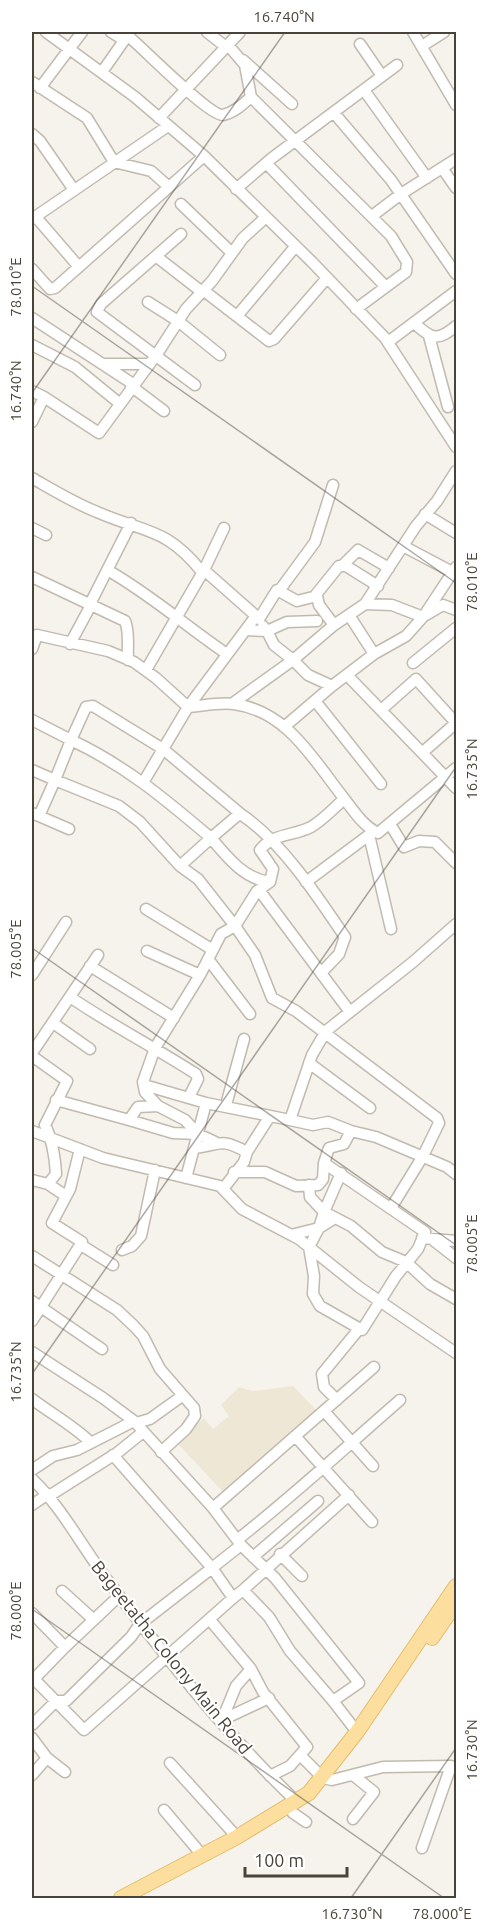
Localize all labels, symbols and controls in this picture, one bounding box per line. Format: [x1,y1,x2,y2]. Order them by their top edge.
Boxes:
text: 16.740°N [253,8,315,25]
text: 78.010°E [7,257,24,317]
text: 16.740°N [7,360,24,422]
text: 78.010°E [463,552,480,612]
text: 16.735°N [463,738,480,800]
text: 78.005°E [7,919,24,979]
text: 78.005°E [463,1214,480,1274]
text: 16.735°N [7,1341,24,1403]
street label: Bageetatha Colony Main Road [88,1556,256,1758]
text: 78.000°E [7,1581,24,1641]
text: 16.730°N [463,1719,480,1781]
scale bar [245,1840,347,1878]
text: 100 m [254,1850,304,1870]
text: 16.730°N [321,1905,383,1922]
text: 78.000°E [412,1905,472,1922]

